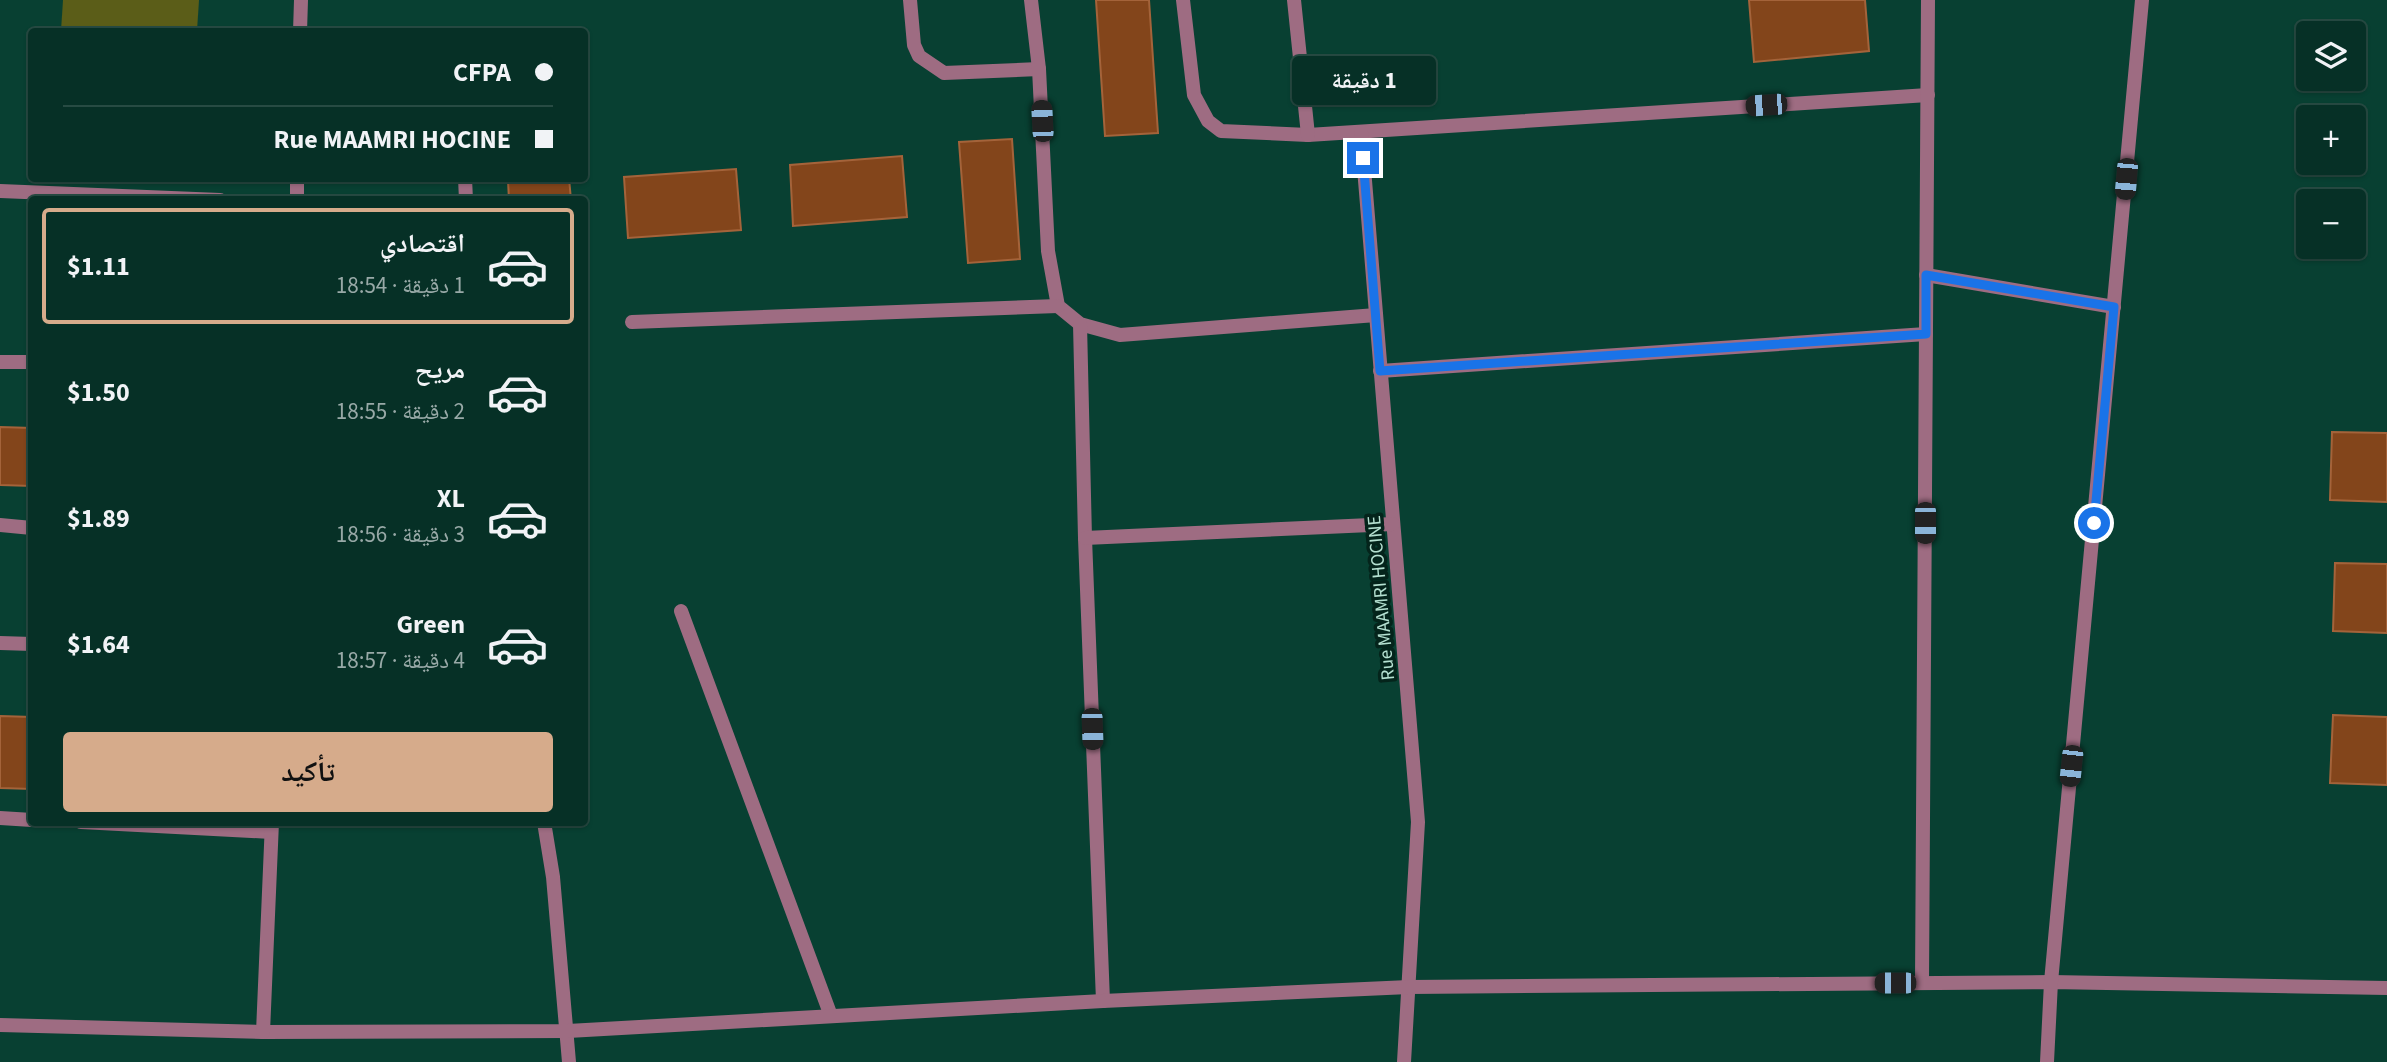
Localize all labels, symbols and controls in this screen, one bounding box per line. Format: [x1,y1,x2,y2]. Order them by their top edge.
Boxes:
map controls [2296,21,2366,259]
button: layers [2296,21,2366,91]
text: CFPA [453,54,511,91]
callout: 1 دقيقة [1291,57,1435,106]
text: 1 دقيقة [1331,64,1397,97]
car [1745,93,1788,117]
car [1031,99,1054,143]
button: + [2296,105,2366,175]
text: Rue MAAMRI HOCINE [273,121,511,158]
route end [1347,142,1379,174]
car [2114,157,2139,201]
button: − [2296,189,2366,259]
text: اقتصادي [380,225,465,262]
icon: car [486,235,549,298]
text: $1.11 [67,248,130,285]
text: 1 دقيقة · 18:54 [336,269,465,302]
text: مريح [415,351,465,388]
icon: car [486,361,549,424]
text: $1.50 [67,374,130,411]
text: 2 دقيقة · 18:55 [336,395,465,428]
text: XL [437,480,465,517]
icon: car [486,487,549,550]
text: $1.89 [67,500,130,537]
car [1915,502,1936,544]
route start [2078,507,2110,539]
street label: Rue MAAMRI HOCINE [1361,514,1402,681]
text: 3 دقيقة · 18:56 [336,518,465,551]
text: Green [397,606,465,643]
icon: car [486,613,549,676]
text: $1.64 [67,626,130,663]
text: 4 دقيقة · 18:57 [336,644,465,677]
car [1081,708,1104,750]
button: تأكيد [63,732,553,812]
car [2059,744,2084,788]
car [1875,973,1917,994]

